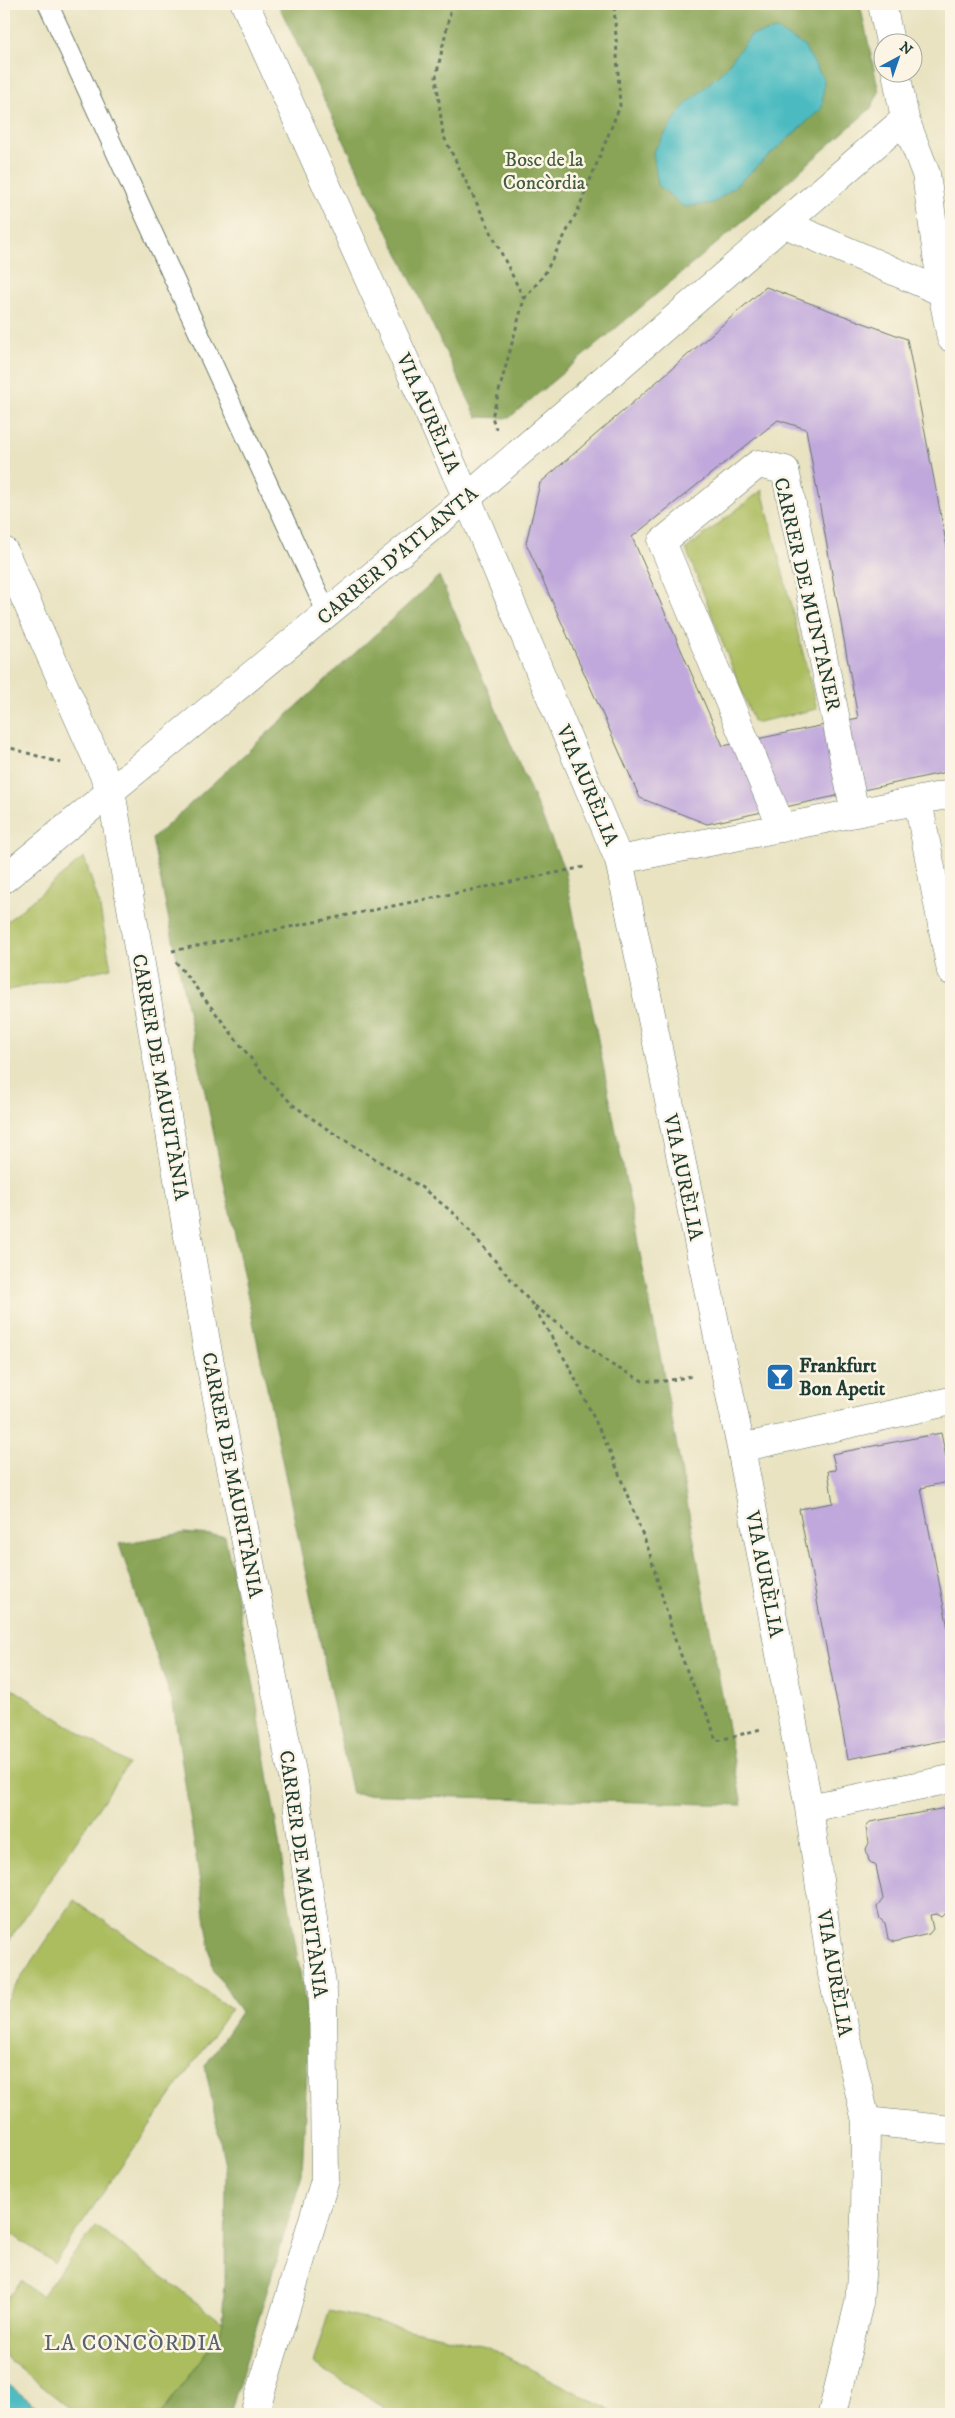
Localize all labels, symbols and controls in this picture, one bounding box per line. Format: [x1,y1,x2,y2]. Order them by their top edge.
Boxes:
north arrow [872,32,922,82]
text: N [896,38,916,60]
park label: Bosc de la Concòrdia [503,148,586,196]
street label: VIA AURÈLIA [390,349,465,478]
street label: CARRER DE MUNTANER [767,475,846,714]
street label: CARRER D'ATLANTA [312,481,484,631]
street label: VIA AURÈLIA [550,721,623,850]
street label: CARRER DE MAURITÀNIA [126,952,195,1203]
street label: VIA AURÈLIA [657,1111,708,1243]
street label: CARRER DE MAURITÀNIA [195,1350,269,1601]
place label: Frankfurt Bon Apetit [799,1354,886,1402]
bar icon: Frankfurt Bon Apetit [765,1362,795,1392]
street label: VIA AURÈLIA [739,1508,788,1640]
street label: CARRER DE MAURITÀNIA [273,1749,333,2000]
street label: VIA AURÈLIA [810,1907,857,2039]
district label: LA CONCÒRDIA [44,2329,222,2357]

